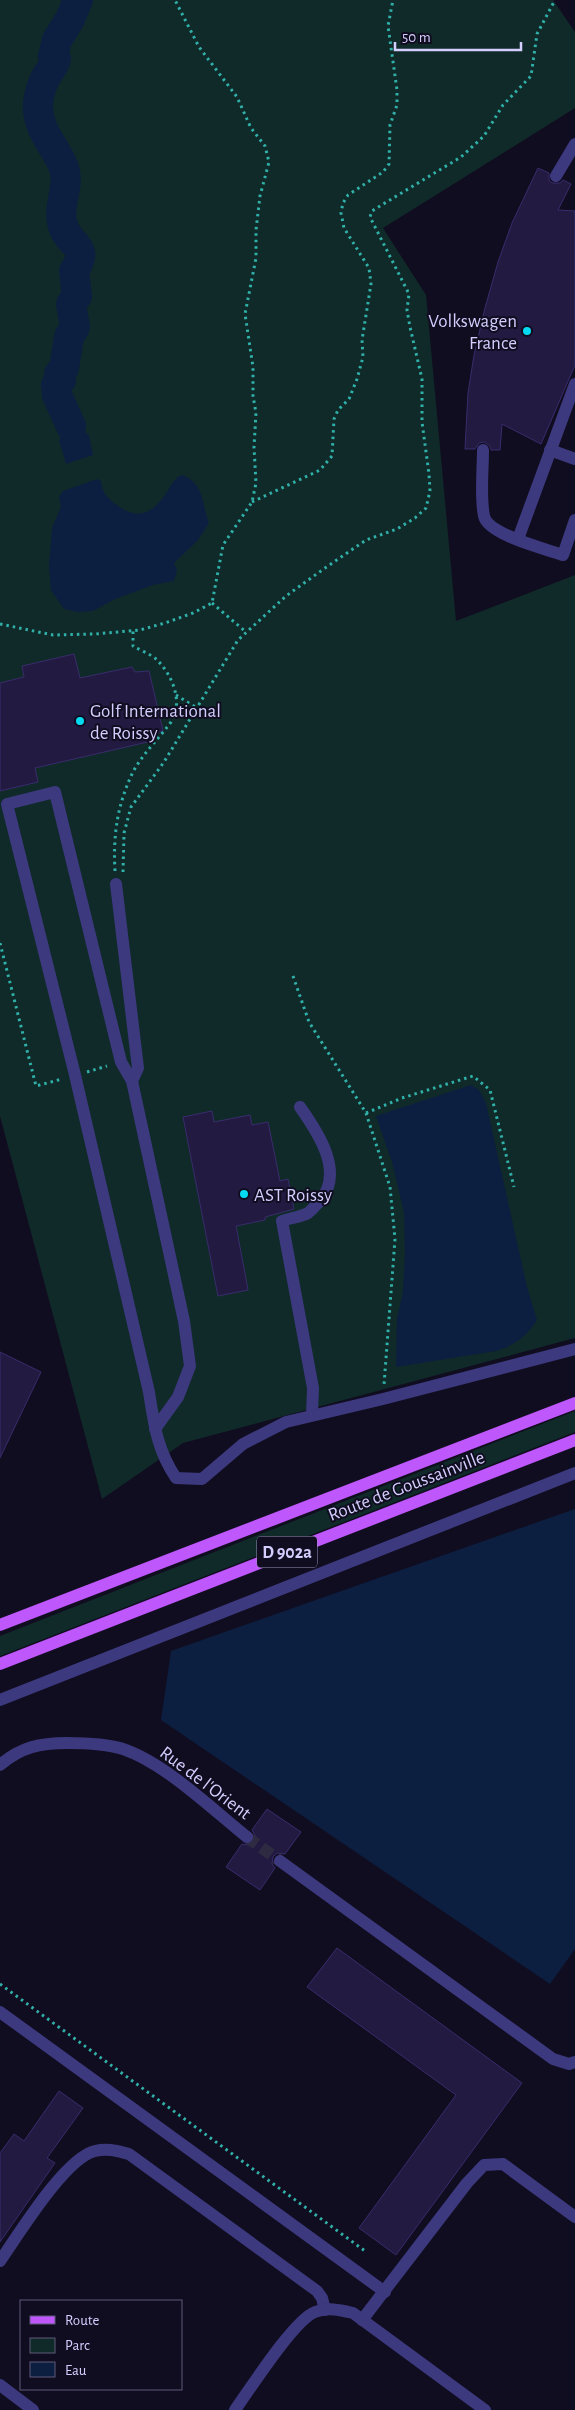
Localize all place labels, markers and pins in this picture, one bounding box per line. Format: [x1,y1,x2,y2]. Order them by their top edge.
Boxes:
place label: Volkswagen France [428,312,517,353]
marker: Volkswagen France [521,325,533,337]
place label: Golf International de Roissy [90,702,221,743]
marker: Golf International de Roissy [74,715,86,727]
place label: AST Roissy [254,1186,332,1205]
marker: AST Roissy [238,1188,250,1200]

